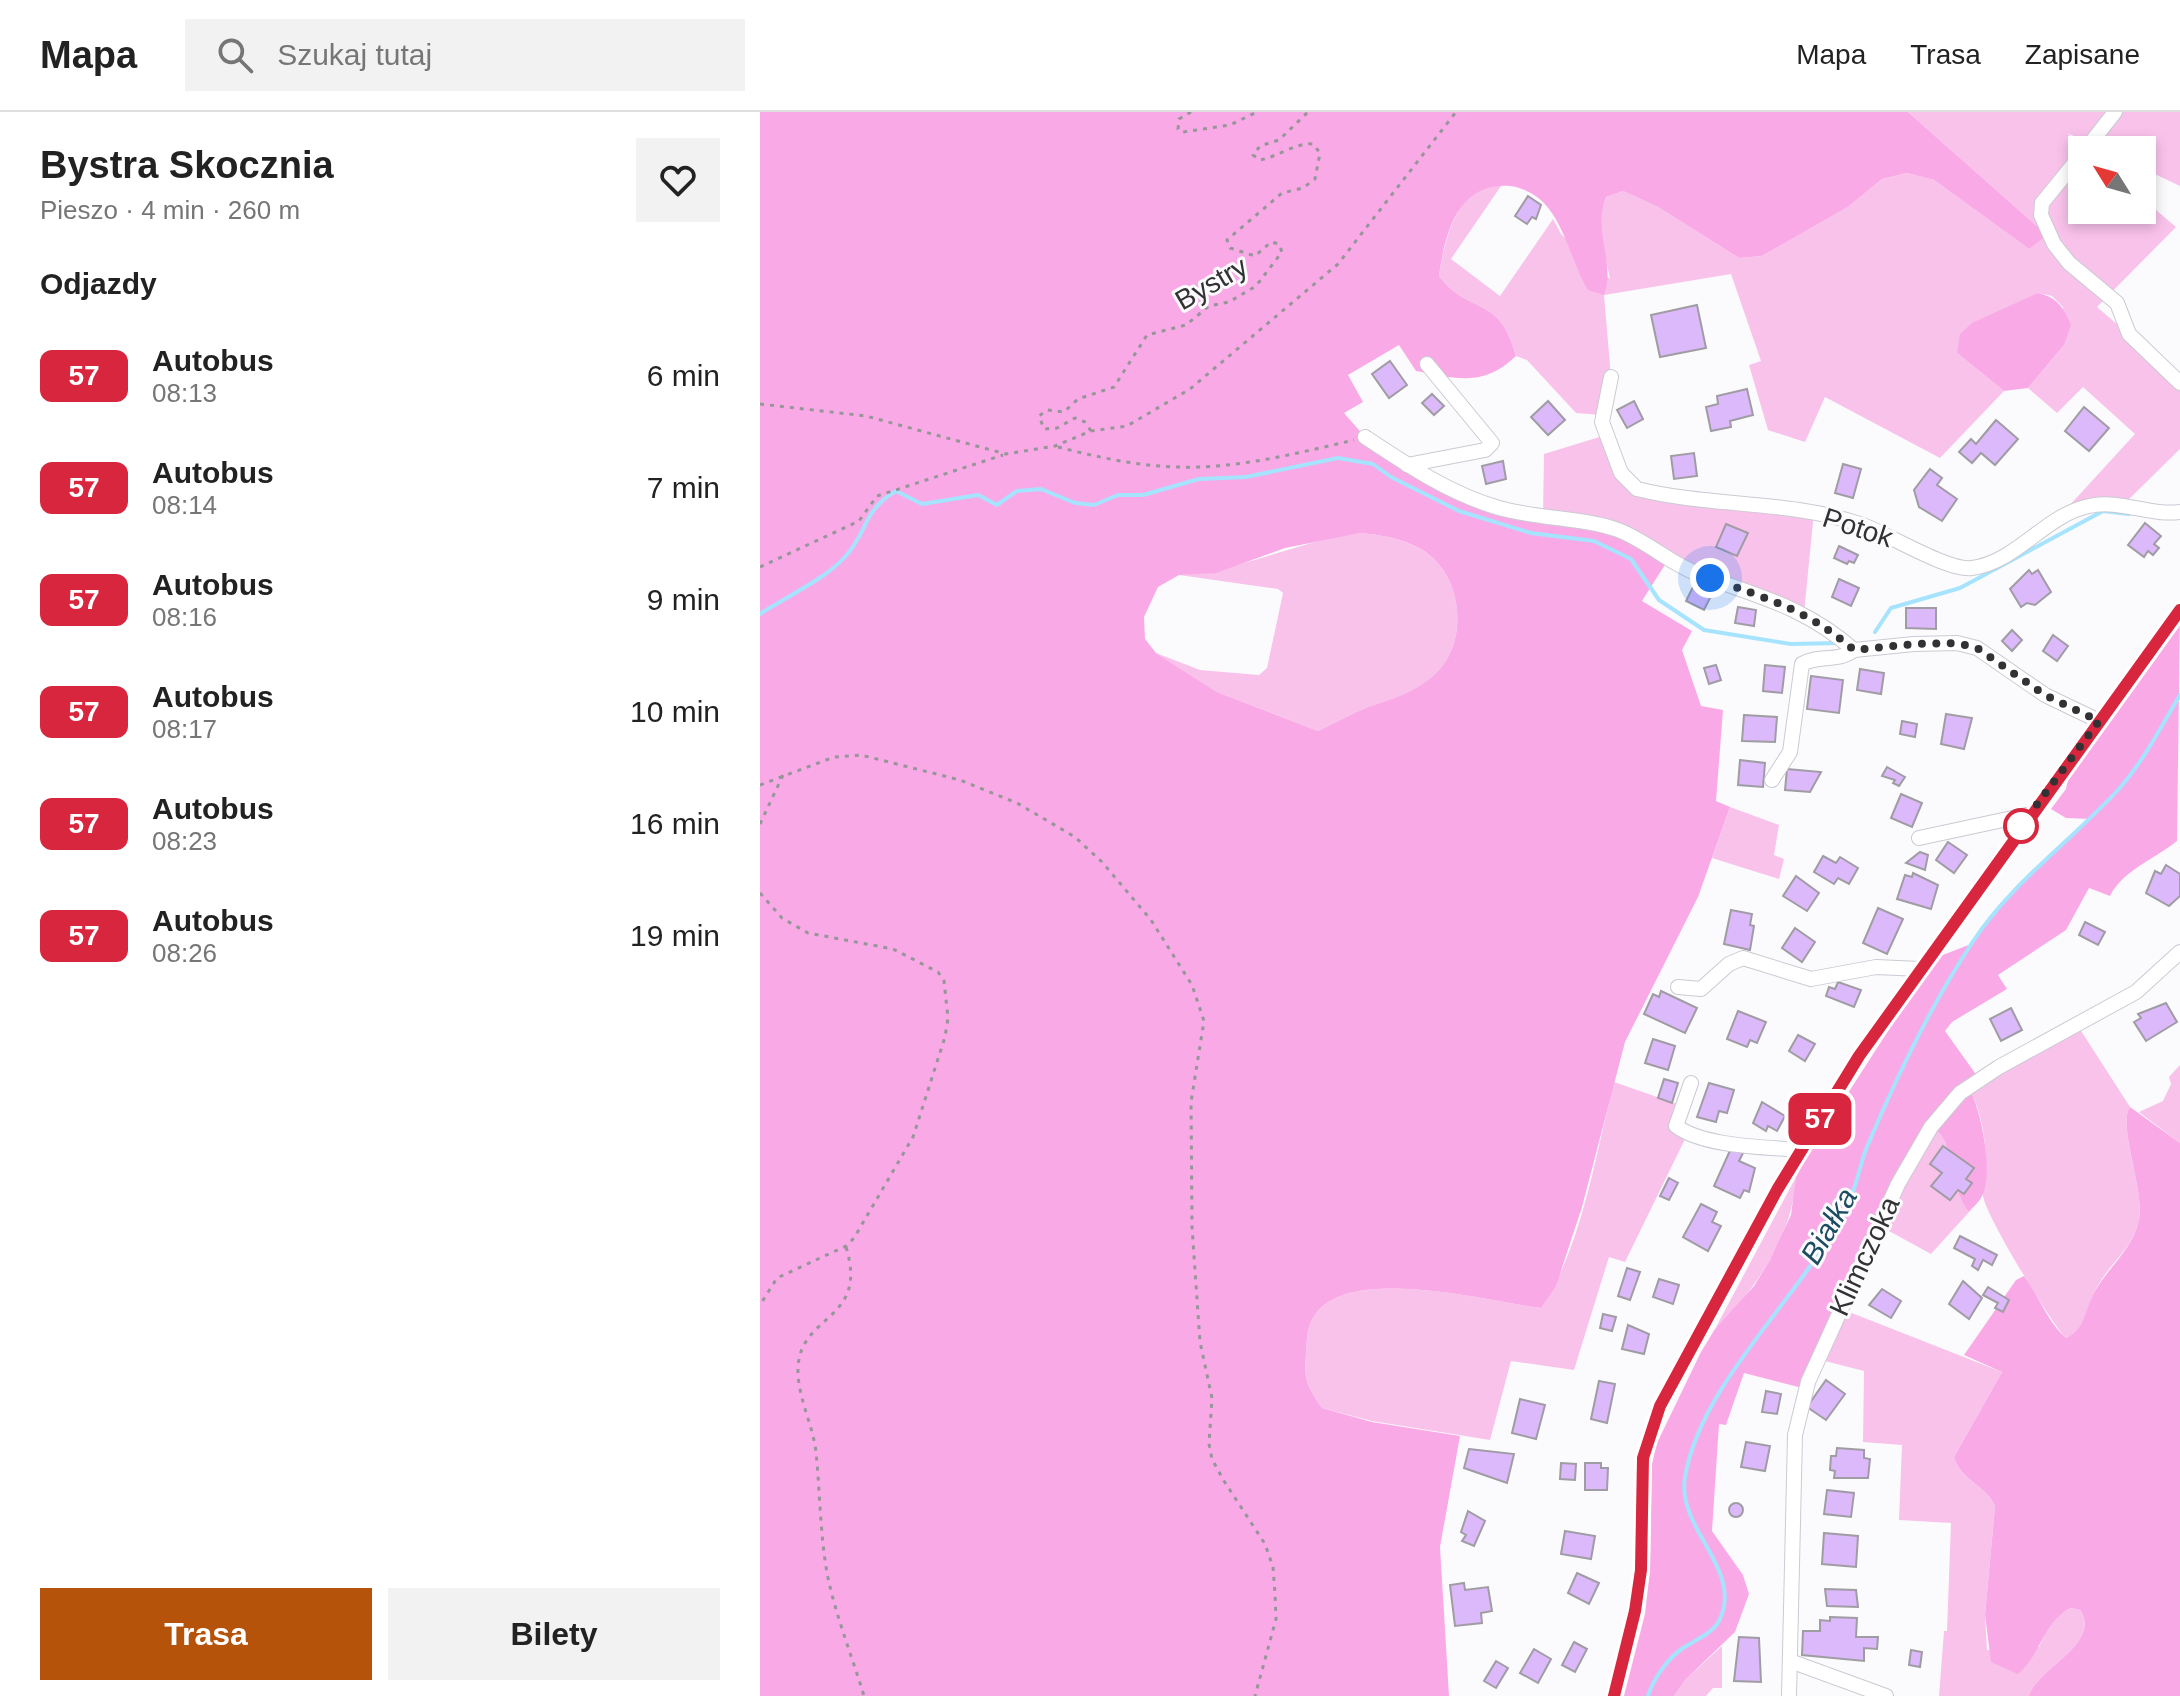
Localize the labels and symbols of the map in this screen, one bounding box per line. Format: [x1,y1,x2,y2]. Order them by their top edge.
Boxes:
north arrow [2068,136,2156,224]
street label: Bystry [1170,251,1253,316]
street label: Potok [1819,502,1898,554]
your location [1690,558,1730,598]
unlabelled marker [2004,809,2038,843]
line badge: 57 [1784,1093,1856,1145]
water label: Białka [1794,1182,1863,1269]
street label: Klimczoka [1823,1191,1906,1321]

